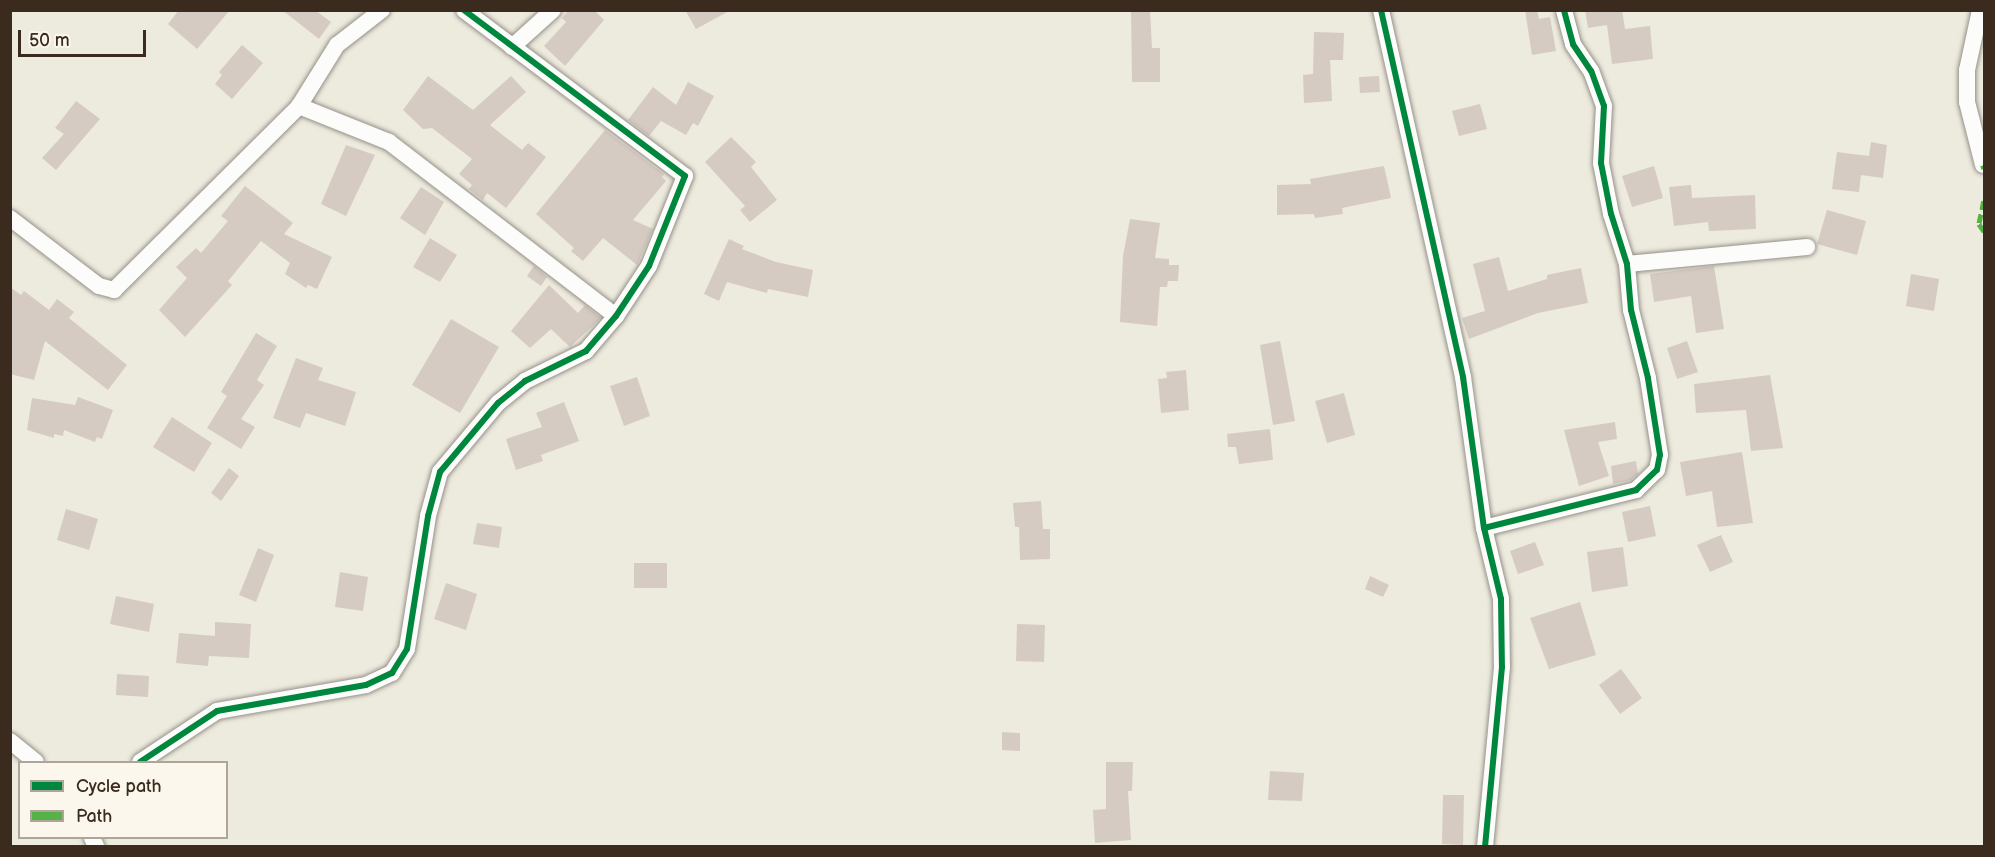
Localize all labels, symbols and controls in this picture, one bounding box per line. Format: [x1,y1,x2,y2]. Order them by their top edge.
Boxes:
scale bar [21,18,148,56]
text: 50 m [29,30,70,51]
legend [18,761,228,839]
text: Cycle path [76,776,162,797]
text: Path [76,806,112,827]

